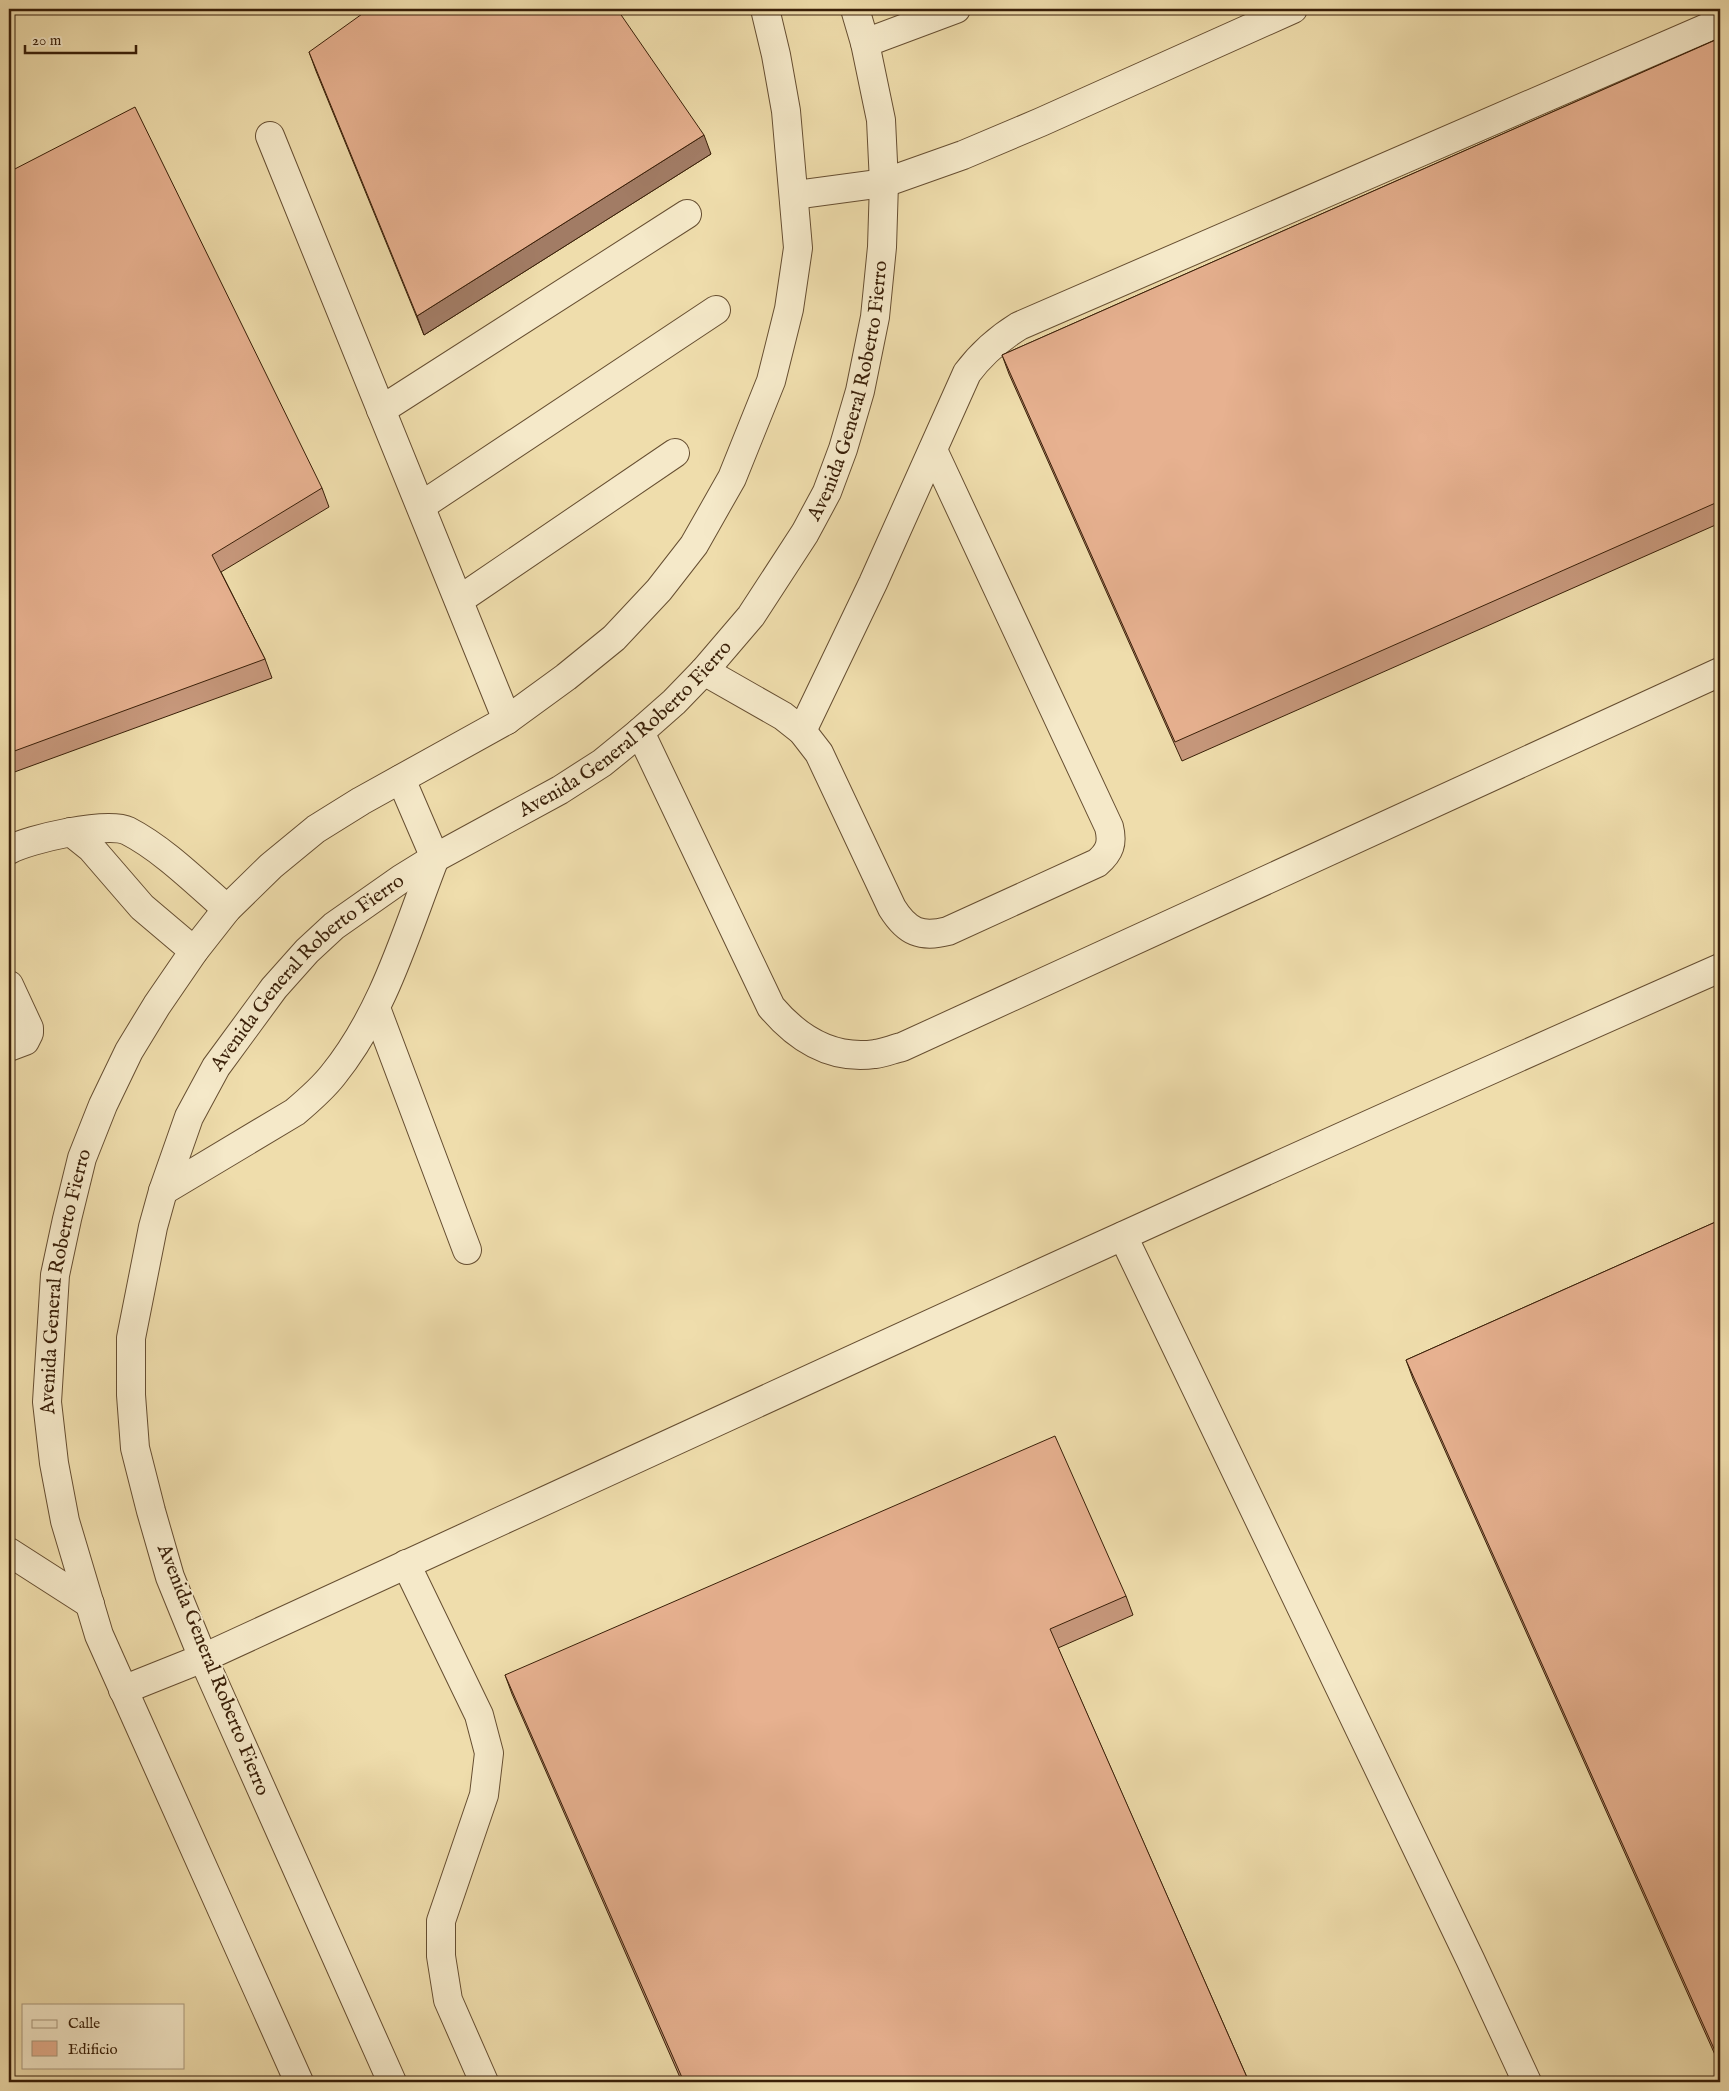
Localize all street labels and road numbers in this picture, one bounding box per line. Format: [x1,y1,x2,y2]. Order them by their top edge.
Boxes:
street label: Avenida General Roberto Fierro [801,259,893,526]
street label: Avenida General Roberto Fierro [513,635,737,823]
street label: Avenida General Roberto Fierro [204,868,409,1077]
street label: Avenida General Roberto Fierro [34,1145,97,1417]
street label: Avenida General Roberto Fierro [151,1540,275,1800]

